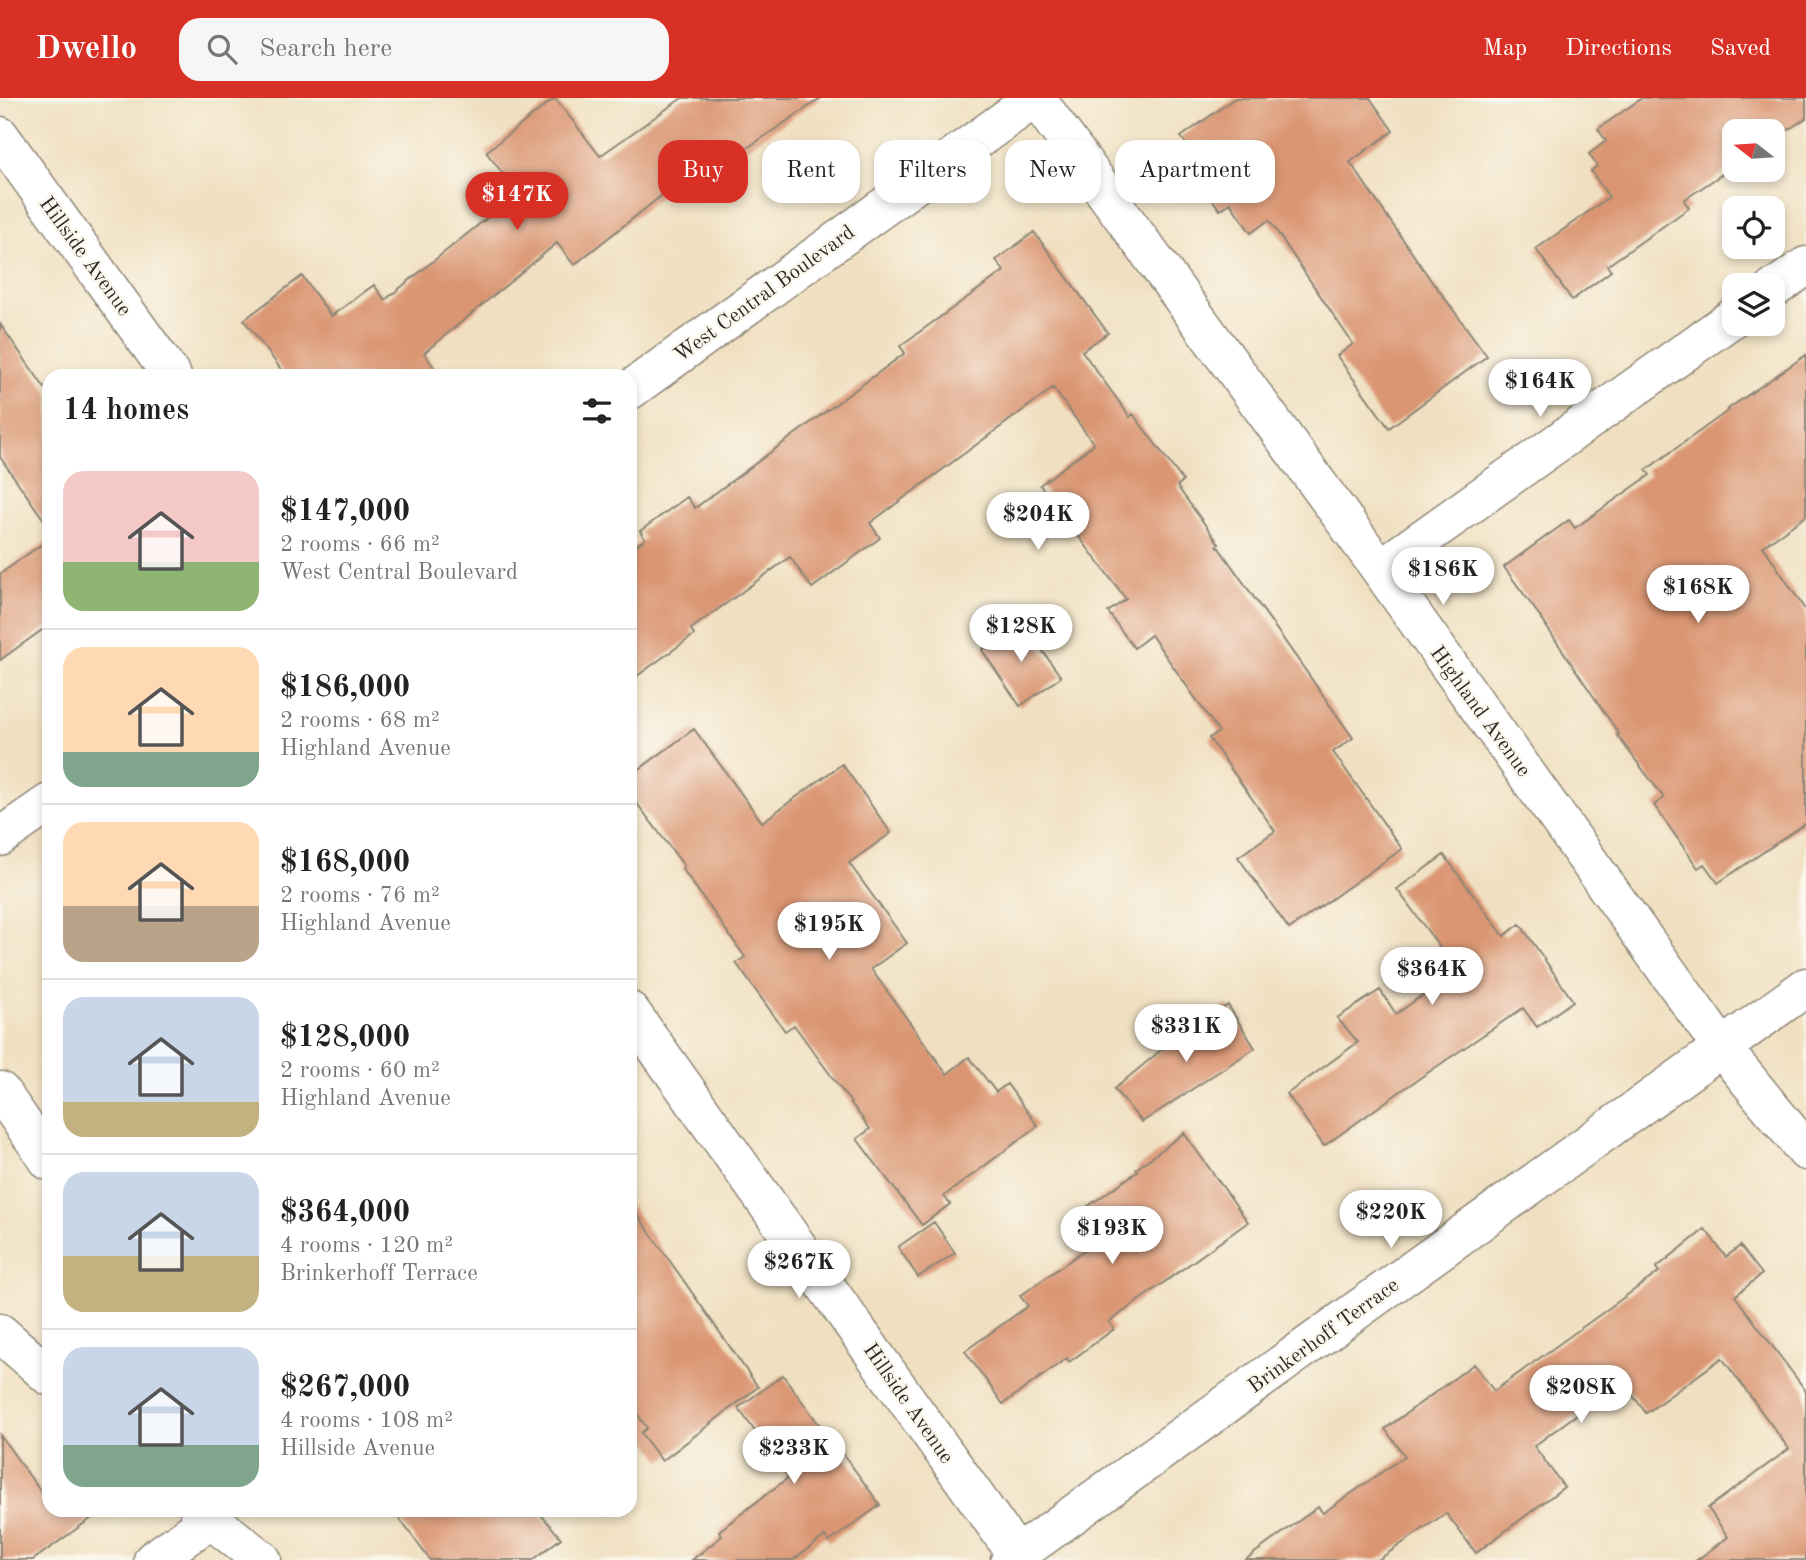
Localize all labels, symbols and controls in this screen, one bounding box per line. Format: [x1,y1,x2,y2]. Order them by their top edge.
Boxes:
search box [179,18,669,81]
icon: search [203,30,241,68]
text: Dwello [35,33,137,66]
text: Search here [259,36,392,62]
text: Map [1483,37,1527,61]
text: Directions [1565,37,1672,61]
text: Saved [1710,37,1771,61]
north arrow [1722,119,1785,182]
map controls [1722,119,1785,336]
chip: Buy [658,140,748,203]
chip: Rent [762,140,860,203]
chip: Filters [874,140,991,203]
chip: New [1005,140,1101,203]
chip: Apartment [1115,140,1275,203]
pin: $147K [468,172,566,232]
text: $147K [481,183,553,206]
street label: Hillside Avenue [35,193,135,320]
button: locate [1722,196,1785,259]
street label: West Central Boulevard [671,222,859,367]
button: layers [1722,273,1785,336]
pin: $164K [1491,360,1589,419]
text: $164K [1504,370,1576,393]
icon: filters [578,392,616,430]
text: 14 homes [63,396,189,426]
pin: $204K [989,492,1087,552]
text: $147,000 [280,497,410,527]
icon: home [119,499,203,583]
text: $204K [1002,503,1074,526]
text: 2 rooms · 66 m² [280,533,440,556]
pin: $186K [1394,547,1492,607]
text: $186K [1407,558,1479,581]
text: West Central Boulevard [280,561,518,584]
pin: $168K [1649,566,1747,625]
text: $168K [1662,576,1734,599]
pin: $128K [972,604,1070,664]
text: $128K [985,615,1057,638]
street label: Highland Avenue [1425,643,1534,781]
text: $186,000 [280,673,410,703]
icon: home [119,675,203,759]
text: 2 rooms · 68 m² [280,709,440,732]
text: Highland Avenue [280,737,451,760]
text: $168,000 [280,848,410,878]
icon: home [119,850,203,934]
text: 2 rooms · 76 m² [280,884,440,907]
pin: $195K [780,902,878,962]
text: Highland Avenue [280,912,451,935]
text: $195K [793,913,865,936]
pin: $364K [1383,948,1481,1007]
text: $364K [1396,958,1468,981]
pin: $331K [1137,1004,1235,1064]
text: $331K [1150,1015,1222,1038]
text: $128,000 [280,1023,410,1053]
icon: home [119,1025,203,1109]
text: 2 rooms · 60 m² [280,1059,440,1082]
text: Highland Avenue [280,1087,451,1110]
pin: $220K [1342,1190,1440,1250]
text: $364,000 [280,1198,410,1228]
icon: home [119,1200,203,1284]
text: $220K [1355,1201,1427,1224]
pin: $193K [1063,1206,1161,1266]
text: $193K [1076,1217,1148,1240]
text: 4 rooms · 120 m² [280,1234,453,1257]
pin: $267K [750,1240,848,1300]
text: $267K [763,1251,835,1274]
text: Brinkerhoff Terrace [280,1262,478,1285]
street label: Brinkerhoff Terrace [1245,1275,1403,1398]
street label: Hillside Avenue [859,1340,957,1468]
pin: $208K [1532,1366,1630,1425]
text: $267,000 [280,1373,410,1403]
icon: home [119,1375,203,1459]
text: $208K [1545,1376,1617,1399]
text: 4 rooms · 108 m² [280,1409,453,1432]
pin: $233K [745,1426,843,1486]
text: Hillside Avenue [280,1437,435,1460]
text: $233K [758,1437,830,1460]

